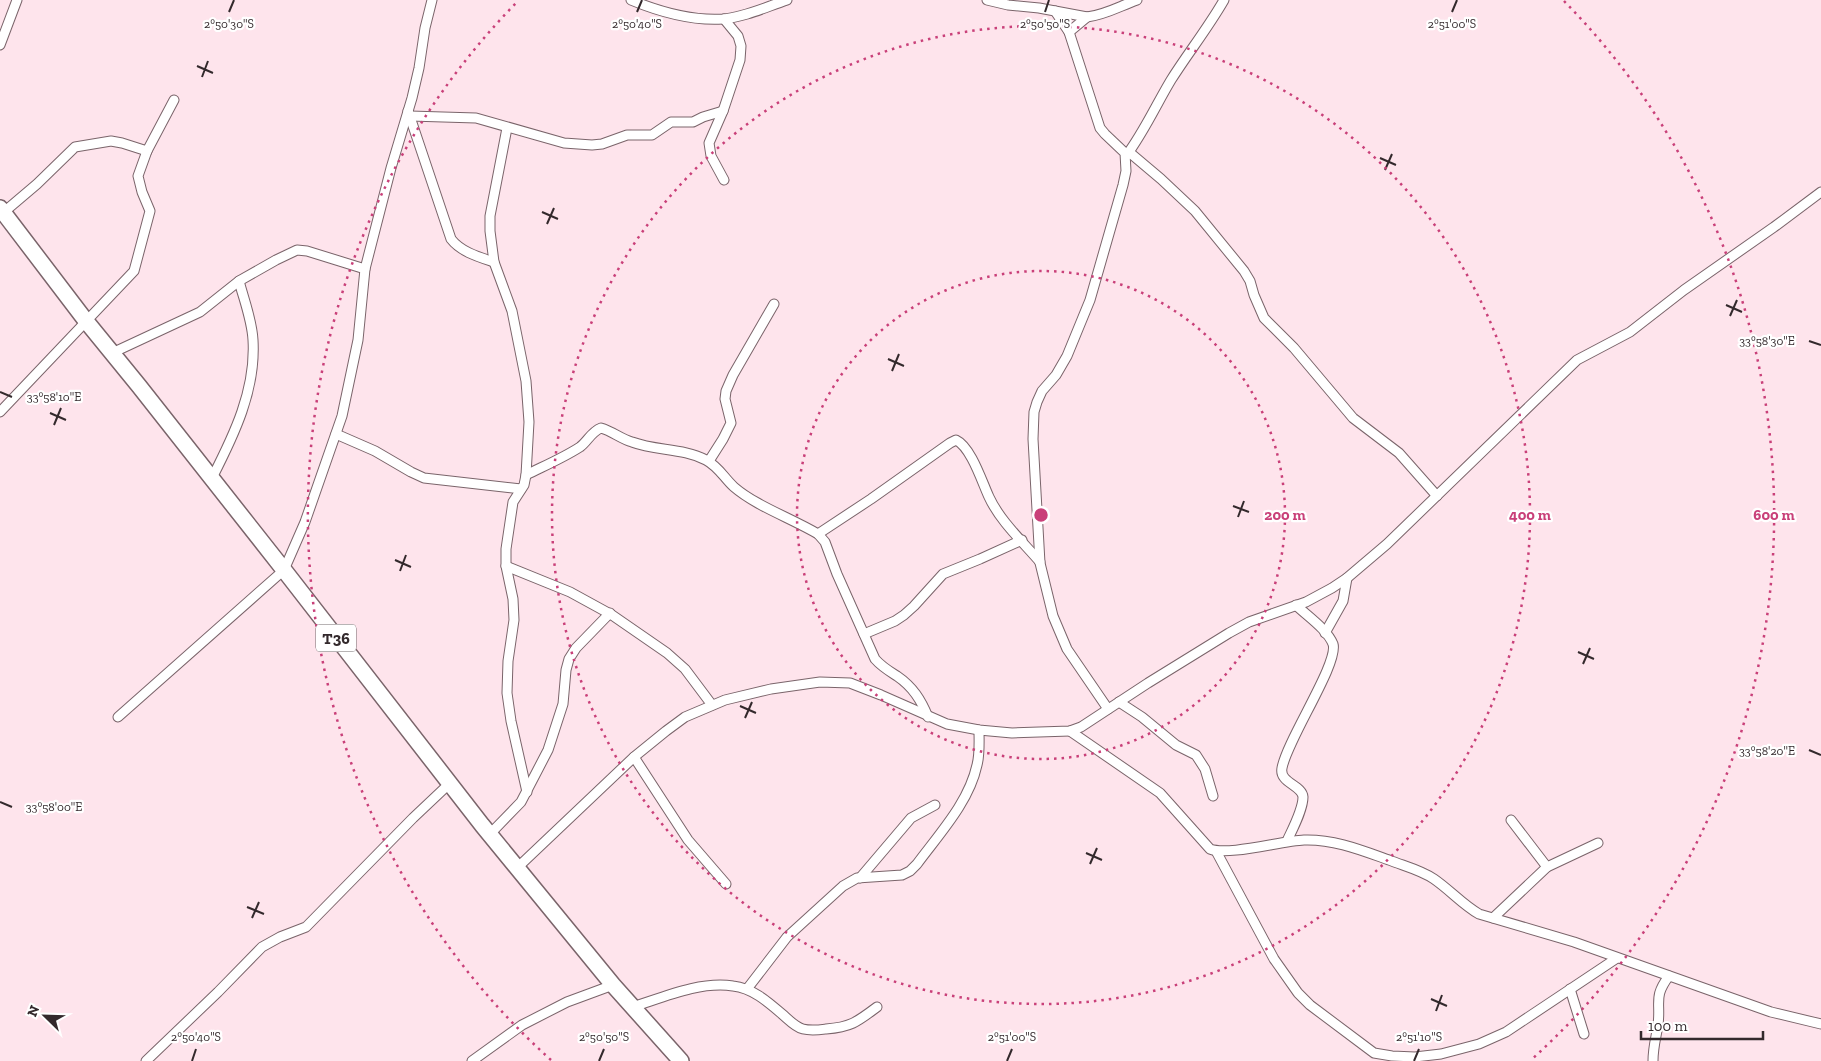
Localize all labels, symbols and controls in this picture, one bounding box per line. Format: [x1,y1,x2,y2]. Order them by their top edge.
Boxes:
text: 2°50'30"S [204,17,254,31]
text: 2°50'40"S [612,17,662,31]
text: 2°50'50"S [1020,17,1070,31]
text: 2°51'00"S [1428,17,1476,31]
text: 33°58'30"E [1739,334,1795,348]
text: 33°58'10"E [27,390,81,404]
centre of rings [1032,506,1050,524]
text: 200 m [1264,506,1306,524]
text: 400 m [1509,506,1551,524]
text: 600 m [1753,506,1795,524]
road number: T36 [316,624,356,651]
text: 33°58'20"E [1739,744,1795,758]
text: 33°58'00"E [26,800,82,814]
north arrow [20,991,70,1041]
text: N [24,1003,44,1019]
scale bar [1641,1008,1764,1040]
text: 100 m [1648,1017,1687,1035]
text: 2°50'40"S [171,1030,221,1044]
text: 2°50'50"S [579,1030,629,1044]
text: 2°51'00"S [988,1030,1036,1044]
text: 2°51'10"S [1396,1030,1442,1044]

